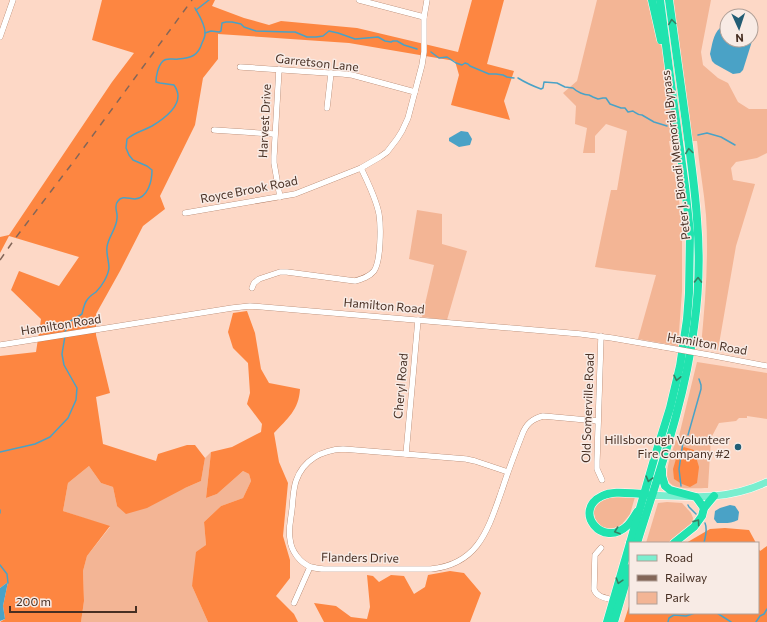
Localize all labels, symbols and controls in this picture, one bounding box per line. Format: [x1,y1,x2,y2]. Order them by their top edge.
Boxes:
north arrow [719,8,759,48]
one-way arrow [668,19,677,25]
text: N [735,32,744,45]
street label: Garretson Lane [275,51,359,73]
street label: Peter J. Biondi Memorial Bypass [658,69,693,241]
street label: Harvest Drive [255,84,273,158]
one-way arrow [685,148,694,154]
street label: Royce Brook Road [199,173,299,205]
one-way arrow [694,277,702,283]
street label: Hamilton Road [343,294,425,316]
street label: Hamilton Road [20,311,102,337]
street label: Hamilton Road [666,329,748,357]
street label: Cheryl Road [390,352,410,419]
street label: Old Somerville Road [578,353,596,463]
one-way arrow [673,375,682,381]
place label: Hillsborough Volunteer Fire Company #2 [604,432,730,460]
marker: Hillsborough Volunteer Fire Company #2 [733,442,743,452]
one-way arrow [645,475,654,482]
one-way arrow [692,520,699,527]
one-way arrow [613,526,620,535]
legend [629,542,759,614]
street label: Flanders Drive [321,549,399,565]
text: Road [665,550,693,564]
text: Railway [665,570,707,584]
one-way arrow [615,577,624,584]
scale bar [10,588,136,614]
text: Park [665,590,691,604]
text: 200 m [16,594,51,608]

